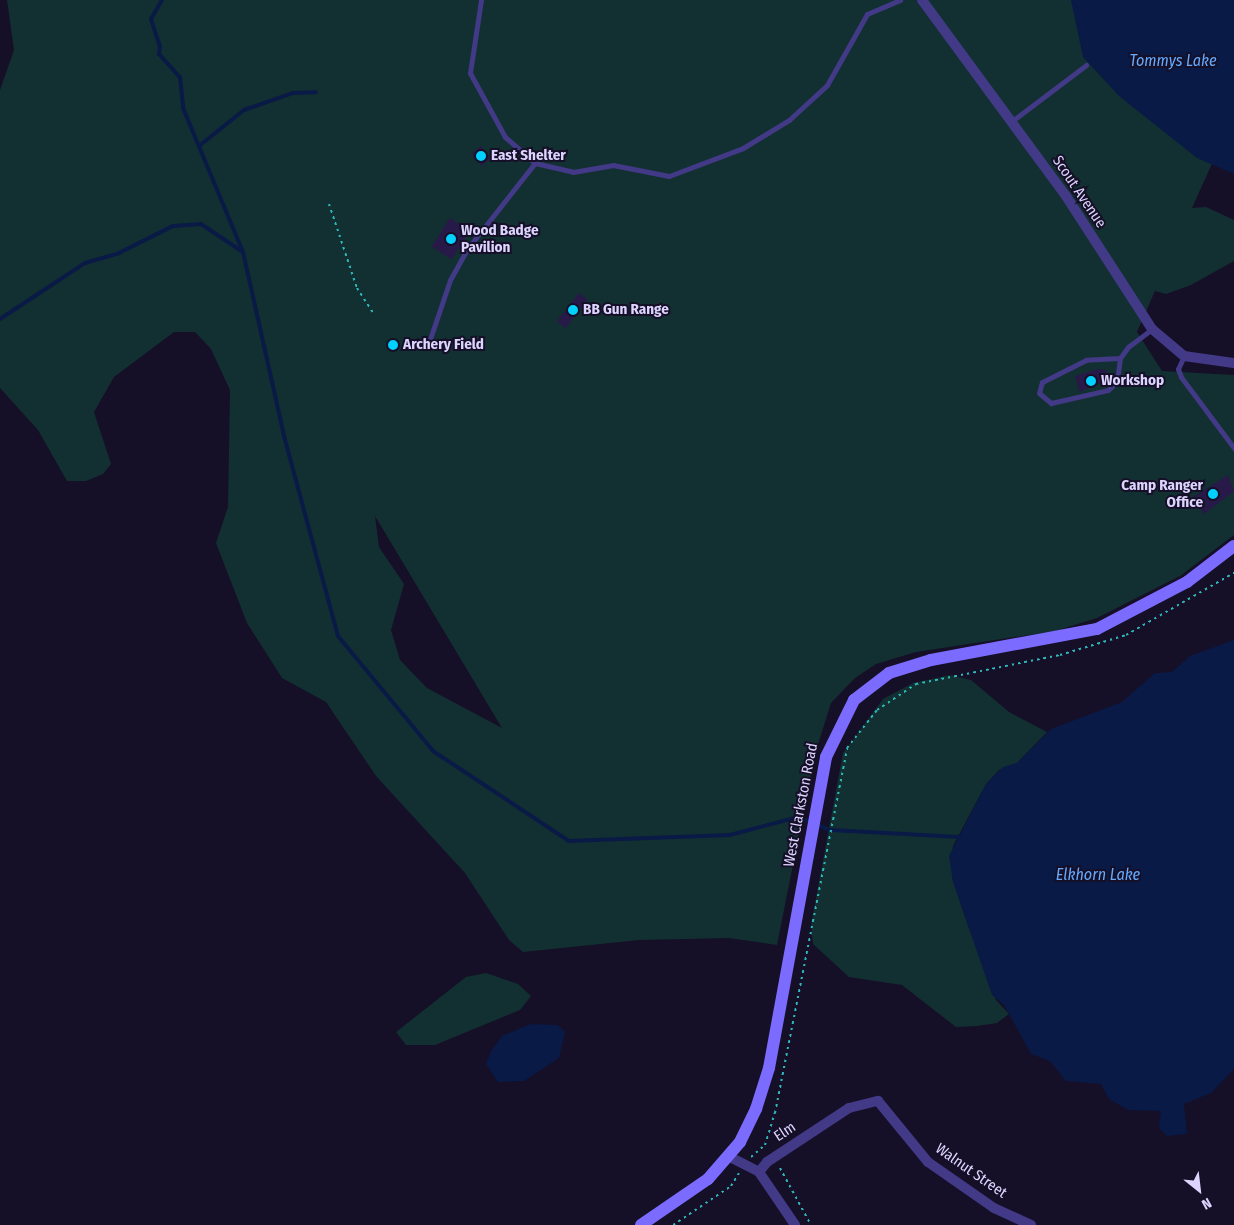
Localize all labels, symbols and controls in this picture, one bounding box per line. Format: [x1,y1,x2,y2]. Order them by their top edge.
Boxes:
water label: Tommys Lake [1129,51,1217,71]
place label: East Shelter [491,147,566,165]
marker: East Shelter [475,150,487,162]
street label: Scout Avenue [1048,153,1110,231]
place label: Wood Badge Pavilion [461,221,538,256]
marker: Wood Badge Pavilion [445,233,457,245]
place label: BB Gun Range [583,301,669,319]
marker: BB Gun Range [567,304,579,316]
place label: Archery Field [403,336,484,354]
marker: Archery Field [387,339,399,351]
place label: Workshop [1101,372,1164,390]
marker: Workshop [1085,375,1097,387]
place label: Camp Ranger Office [1121,476,1203,511]
marker: Camp Ranger Office [1207,488,1219,500]
street label: West Clarkston Road [780,742,822,868]
water label: Elkhorn Lake [1056,865,1140,885]
street label: Elm [771,1118,799,1146]
street label: Walnut Street [932,1140,1010,1202]
north arrow [1174,1165,1224,1215]
text: N [1199,1194,1214,1213]

